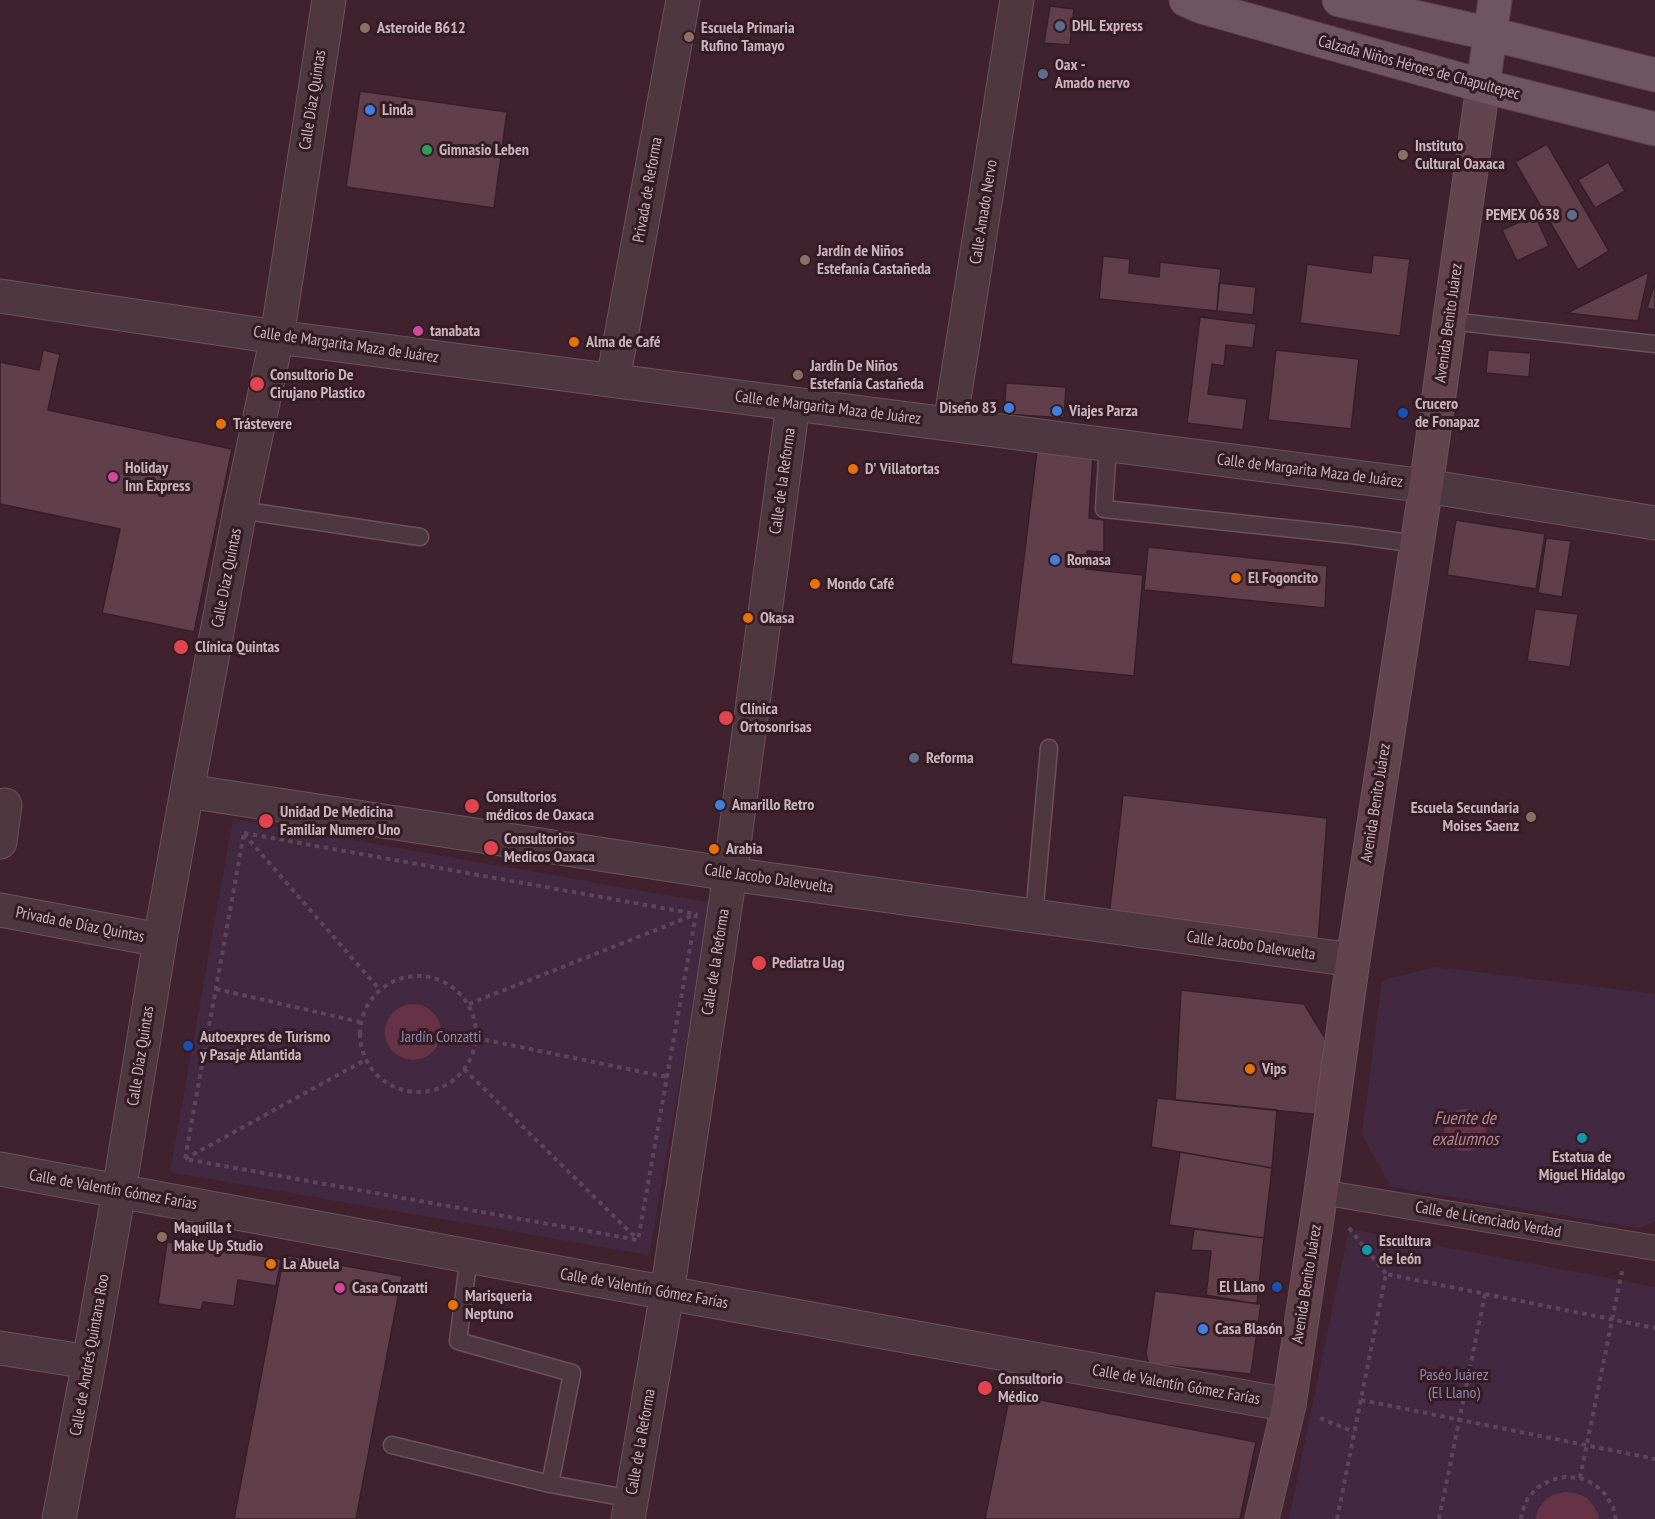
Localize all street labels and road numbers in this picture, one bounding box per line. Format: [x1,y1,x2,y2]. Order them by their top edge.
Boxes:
street label: Calzada Niños Héroes de Chapultepec [1316,32,1522,104]
street label: Calle Díaz Quintas [296,49,330,151]
street label: Privada de Reforma [629,136,667,244]
street label: Calle Amado Nervo [966,158,1002,266]
street label: Avenida Benito Juárez [1431,262,1467,384]
street label: Calle de Margarita Maza de Juárez [252,322,440,368]
street label: Calle de Margarita Maza de Juárez [734,387,922,429]
street label: Calle de la Reforma [766,427,800,535]
street label: Calle de Margarita Maza de Juárez [1216,450,1404,492]
street label: Calle Díaz Quintas [208,527,246,629]
street label: Avenida Benito Juárez [1357,742,1395,864]
street label: Calle Jacobo Dalevuelta [703,860,835,898]
street label: Privada de Díaz Quintas [14,903,146,947]
street label: Calle de la Reforma [698,908,734,1016]
street label: Calle Jacobo Dalevuelta [1185,927,1317,965]
street label: Calle Díaz Quintas [124,1005,158,1107]
street label: Calle de Valentín Gómez Farías [28,1166,198,1214]
street label: Calle de Licenciado Verdad [1414,1198,1562,1242]
street label: Avenida Benito Juárez [1288,1223,1326,1345]
street label: Calle de Valentín Gómez Farías [559,1265,729,1313]
street label: Calle de Andrés Quintana Roo [66,1273,114,1437]
street label: Calle de Valentín Gómez Farías [1091,1361,1261,1409]
street label: Calle de la Reforma [622,1388,660,1496]

